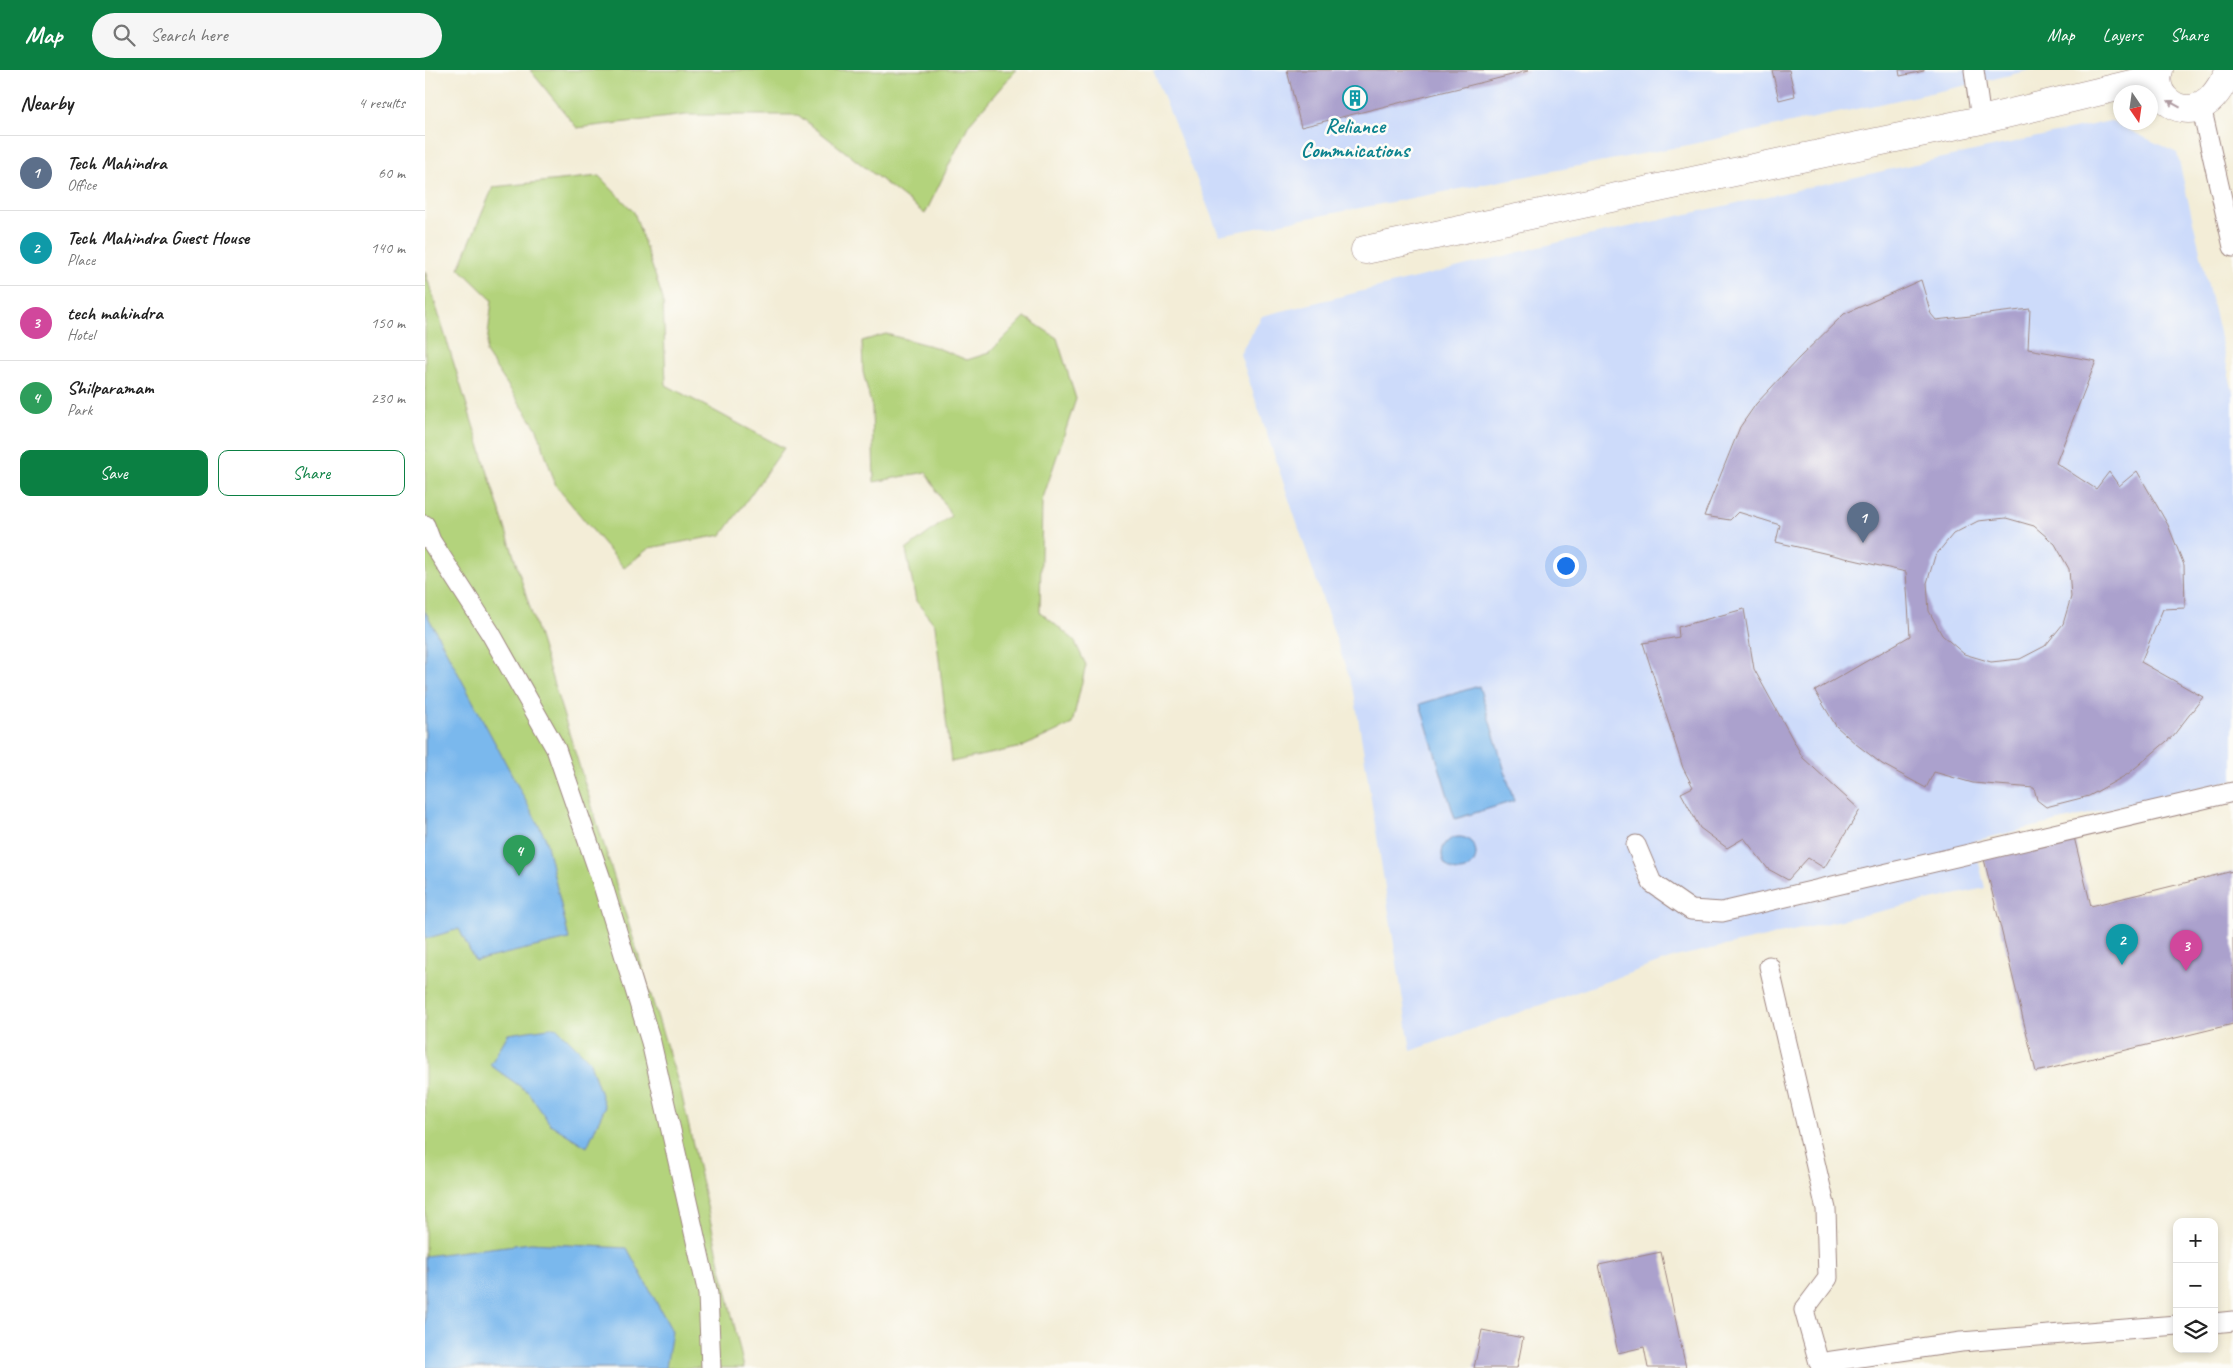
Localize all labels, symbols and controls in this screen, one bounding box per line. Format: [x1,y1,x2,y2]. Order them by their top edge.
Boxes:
search box [92,13,442,58]
text: Map [25,20,62,50]
icon: search [110,21,138,49]
text: Search here [150,23,228,47]
text: Map [2047,24,2075,46]
text: Layers [2103,24,2142,46]
text: Share [2170,24,2208,46]
building icon: Reliance Commnications [1342,85,1368,111]
north arrow [2113,85,2158,130]
text: Nearby [20,90,73,116]
text: 4 results [358,93,405,113]
one-way arrow [2166,100,2181,108]
place label: Reliance Commnications [1301,113,1412,163]
text: Tech Mahindra [67,151,166,175]
text: 1 [32,163,40,183]
text: 60 m [378,163,405,183]
text: Office [67,175,96,195]
text: Tech Mahindra Guest House [67,226,249,250]
text: 2 [32,238,40,258]
text: 140 m [371,238,405,258]
text: Place [67,250,95,270]
text: tech mahindra [67,301,163,325]
text: 3 [32,313,40,333]
text: 150 m [371,313,405,333]
text: Hotel [67,325,95,345]
text: Shilparamam [67,376,154,400]
text: 4 [32,388,40,408]
text: 230 m [371,388,405,408]
text: Park [67,400,92,420]
button: Save [20,450,208,496]
button: Share [218,450,405,496]
pin: 1 [1847,502,1879,543]
your location [1553,553,1579,579]
pin: 4 [503,835,535,876]
pin: 2 [2106,924,2138,965]
pin: 3 [2170,930,2202,971]
map controls [2173,1218,2218,1353]
button: + [2173,1218,2218,1263]
button: − [2173,1263,2218,1308]
button: layers [2173,1308,2218,1353]

